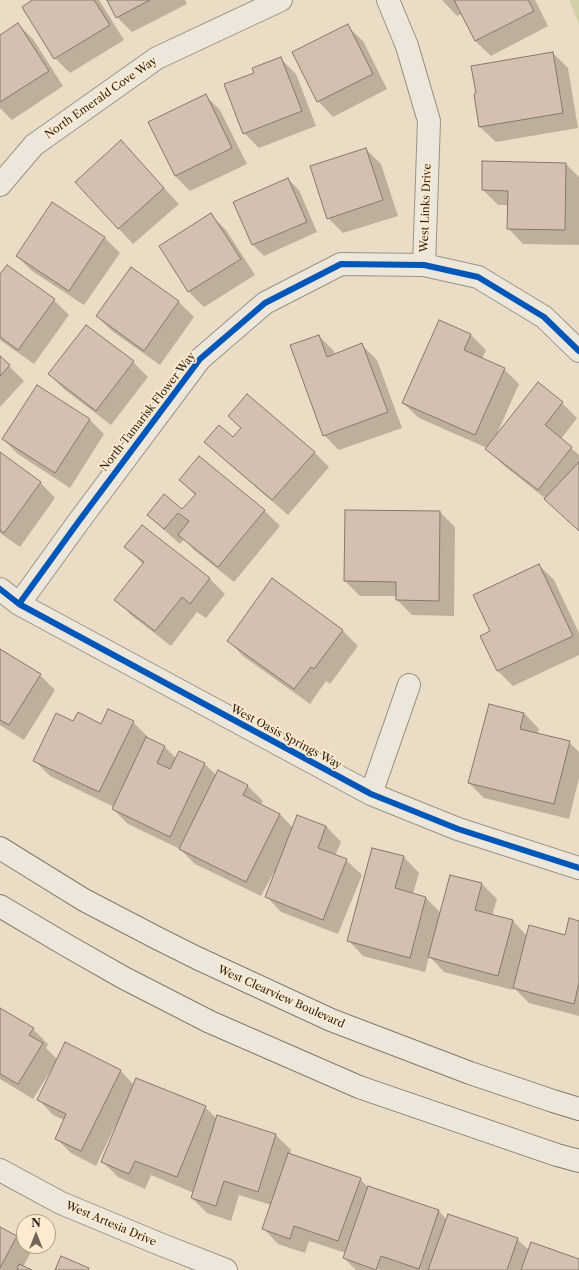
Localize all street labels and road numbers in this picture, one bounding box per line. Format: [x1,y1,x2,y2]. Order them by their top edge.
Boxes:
street label: North Emerald Cove Way [43,54,159,142]
street label: West Links Drive [418,163,434,253]
street label: North Tamarisk Flower Way [98,350,198,474]
street label: West Oasis Springs Way [228,702,344,772]
street label: West Clearview Boulevard [215,963,347,1031]
street label: West Artesia Drive [64,1199,158,1249]

